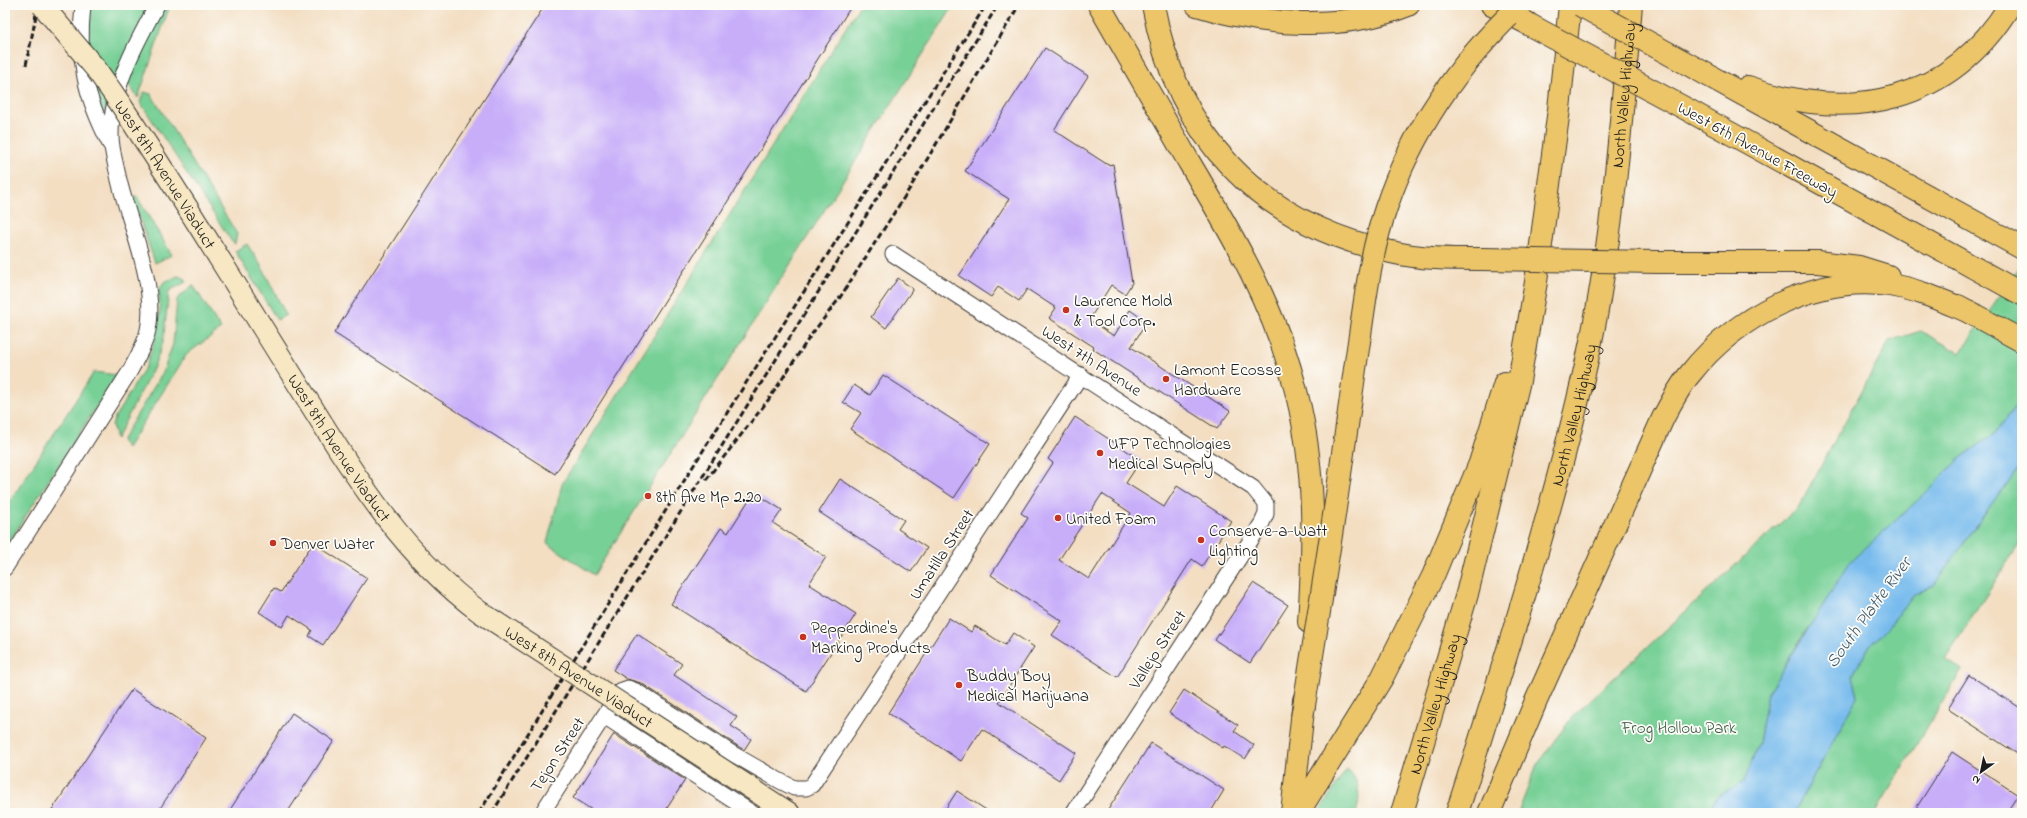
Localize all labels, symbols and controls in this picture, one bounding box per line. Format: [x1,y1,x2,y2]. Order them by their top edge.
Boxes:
street label: North Valley Highway [1606,22,1644,169]
street label: West 8th Avenue Viaduct [107,96,222,255]
street label: West 6th Avenue Freeway [1672,96,1842,206]
place label: Lawrence Mold & Tool Corp. [1074,289,1173,334]
marker: Lawrence Mold & Tool Corp. [1061,305,1071,315]
street label: West 7th Avenue [1036,319,1147,403]
street label: North Valley Highway [1545,342,1605,489]
place label: Lamont Ecosse Hardware [1174,358,1282,403]
street label: West 8th Avenue Viaduct [280,370,396,528]
marker: Lamont Ecosse Hardware [1161,374,1171,384]
place label: UFP Technologies Medical Supply [1108,432,1231,478]
marker: UFP Technologies Medical Supply [1095,448,1105,458]
place label: 8th Ave Mp 2.20 [656,485,761,510]
marker: 8th Ave Mp 2.20 [643,491,653,501]
street label: Umatilla Street [903,504,981,605]
place label: United Foam [1066,507,1156,532]
marker: United Foam [1053,513,1063,523]
place label: Conserve-a-Watt Lighting [1209,519,1328,566]
place label: Denver Water [280,532,375,557]
marker: Conserve-a-Watt Lighting [1196,535,1206,545]
marker: Denver Water [268,538,278,548]
water label: South Platte River [1821,550,1920,674]
street label: Vallejo Street [1123,605,1193,695]
place label: Pepperdine's Marking Products [811,616,931,663]
street label: West 8th Avenue Viaduct [499,620,658,735]
street label: North Valley Highway [1403,631,1470,778]
marker: Pepperdine's Marking Products [798,632,808,642]
place label: Buddy Boy Medical Marijuana [966,664,1089,709]
marker: Buddy Boy Medical Marijuana [954,680,964,690]
street label: Tejon Street [525,712,592,797]
park label: Frog Hollow Park [1621,716,1737,743]
north arrow [1961,752,2001,792]
text: N [1969,771,1984,788]

